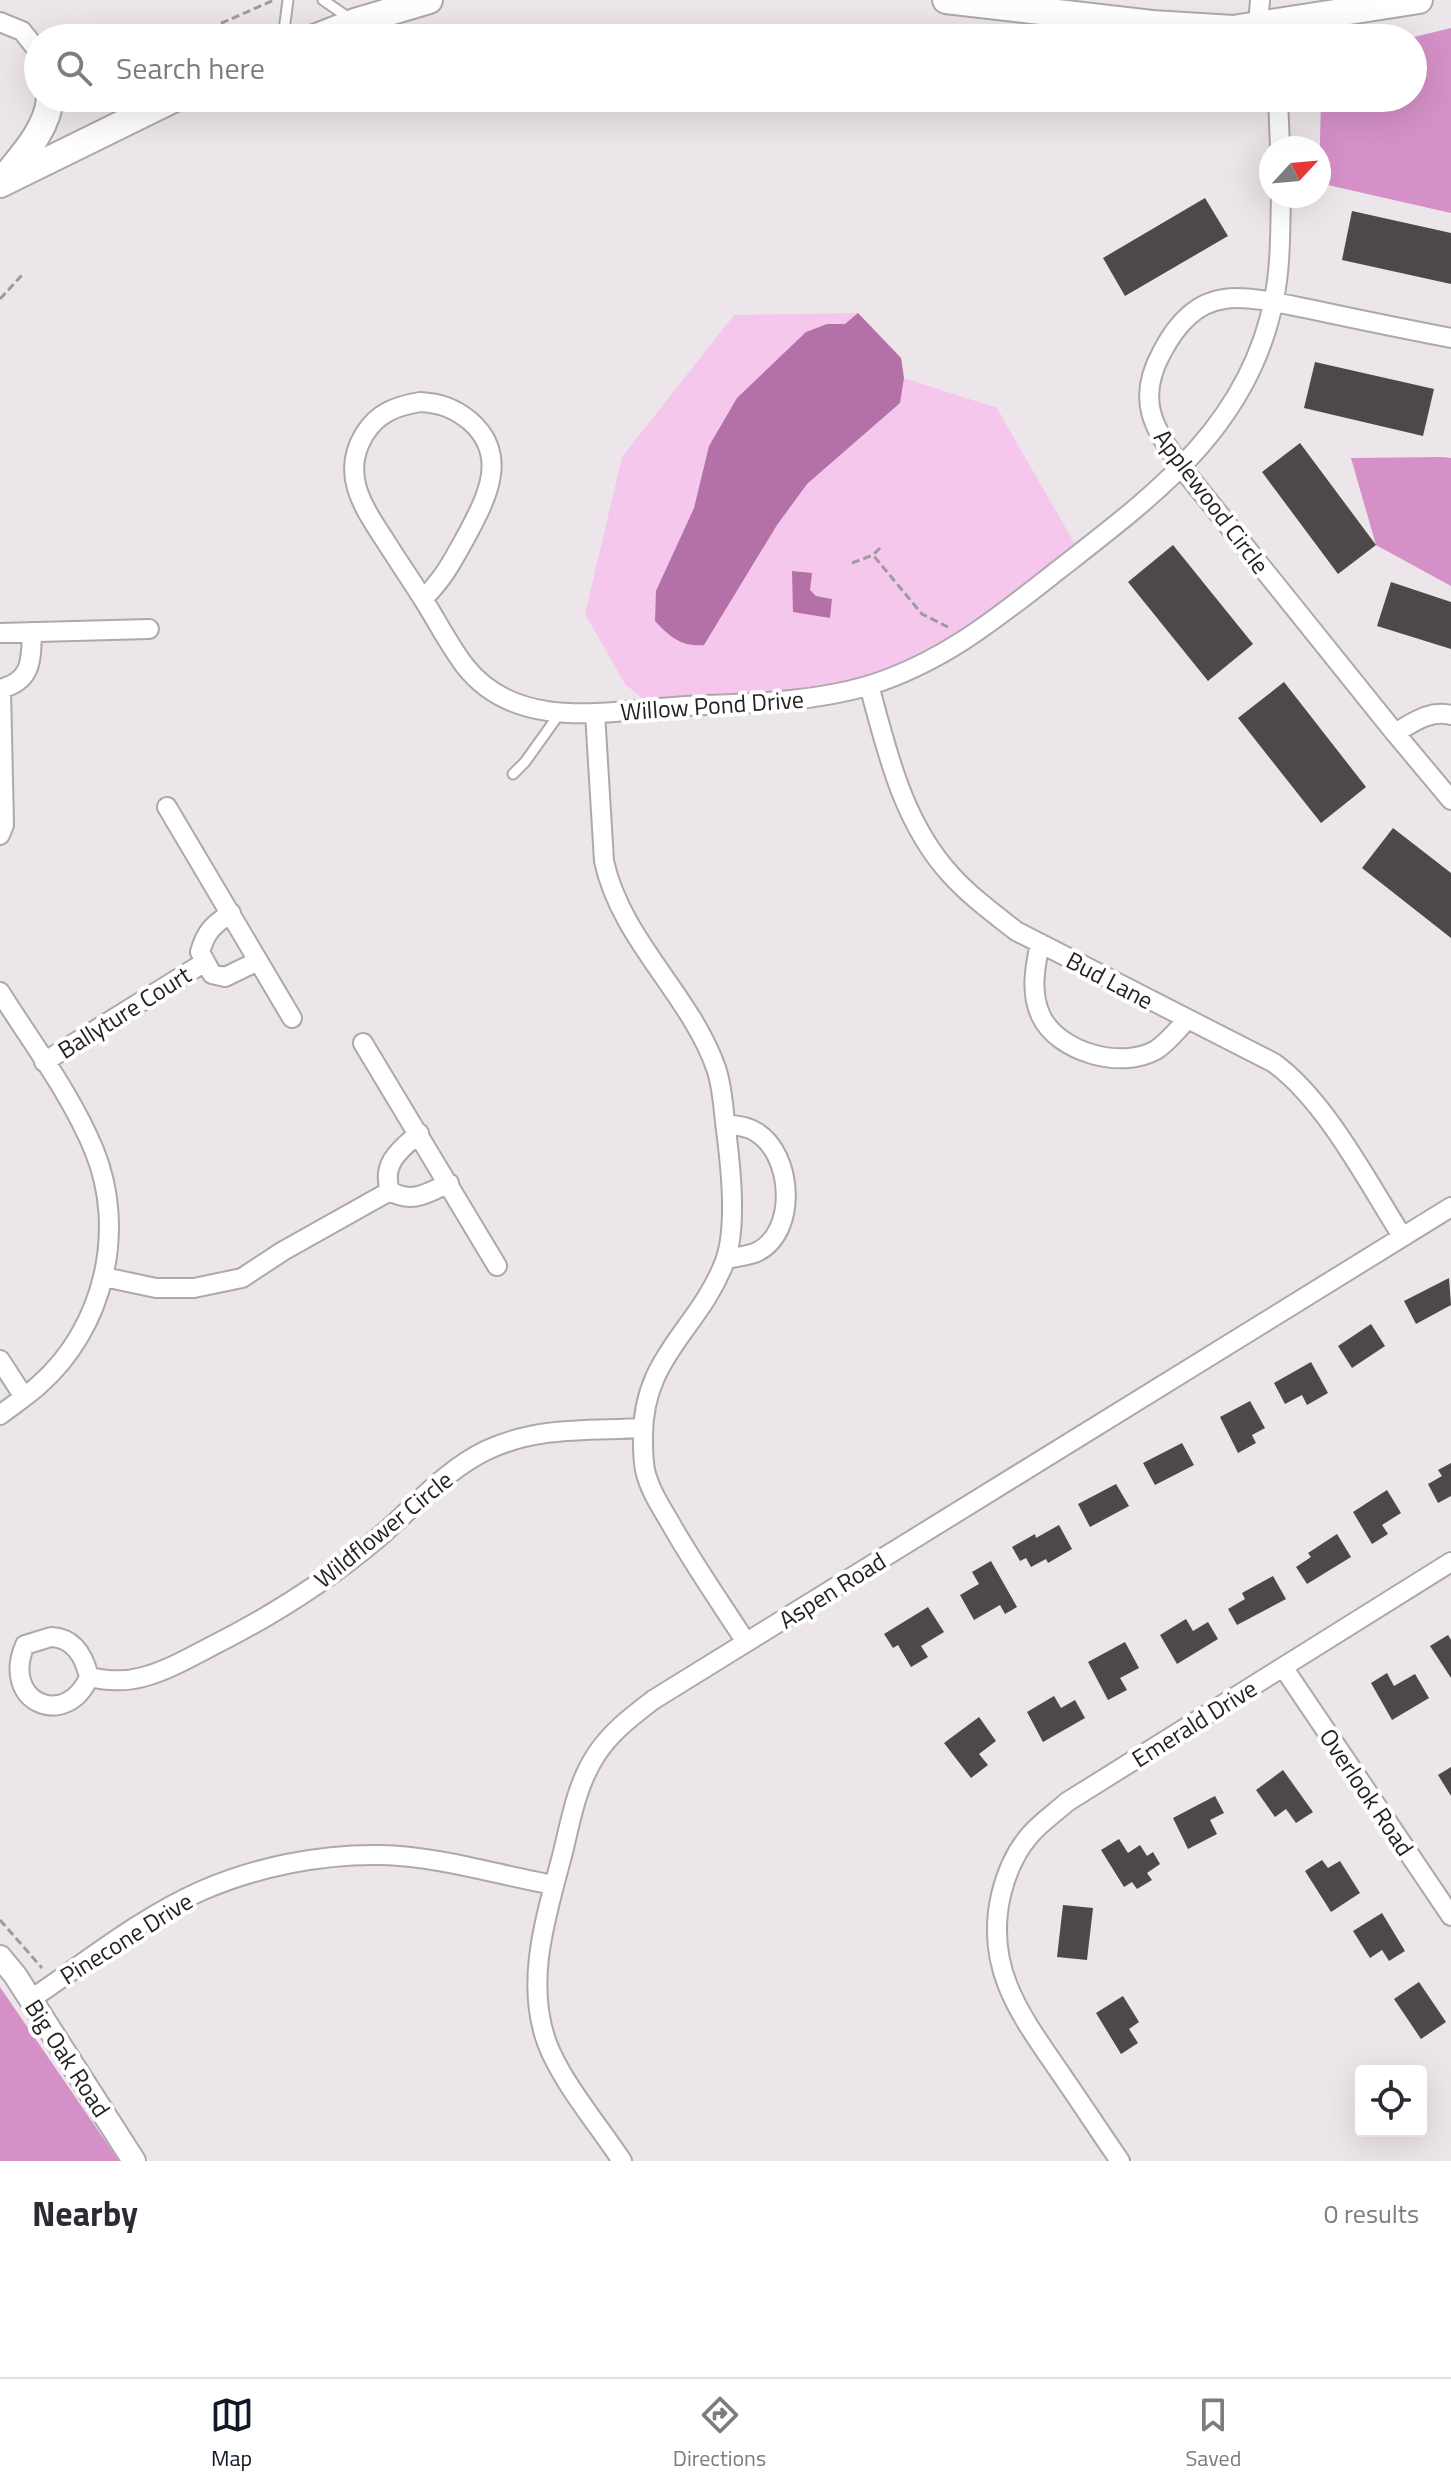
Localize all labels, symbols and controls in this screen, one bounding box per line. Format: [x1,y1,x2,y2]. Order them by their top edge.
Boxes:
search box [24,24,1427,112]
text: Search here [116,45,265,91]
icon: search [52,46,96,90]
north arrow [1259,136,1331,208]
street label: Applewood Circle [1146,421,1278,581]
street label: Willow Pond Drive [619,681,805,729]
street label: Bud Lane [1060,942,1160,1018]
street label: Ballyture Court [50,956,198,1067]
street label: Wildflower Circle [306,1462,460,1596]
street label: Aspen Road [771,1543,893,1637]
street label: Emerald Drive [1124,1670,1264,1776]
street label: Overlook Road [1311,1721,1423,1863]
street label: Pinecone Drive [53,1883,199,1993]
street label: Big Oak Road [16,1992,120,2124]
map controls [1355,2065,1427,2137]
button: locate [1355,2065,1427,2137]
text: Nearby [32,2187,138,2239]
text: 0 results [1324,2194,1419,2233]
tab: Map [210,2393,254,2475]
tab: Directions [673,2393,766,2475]
tab: Saved [1185,2393,1241,2475]

